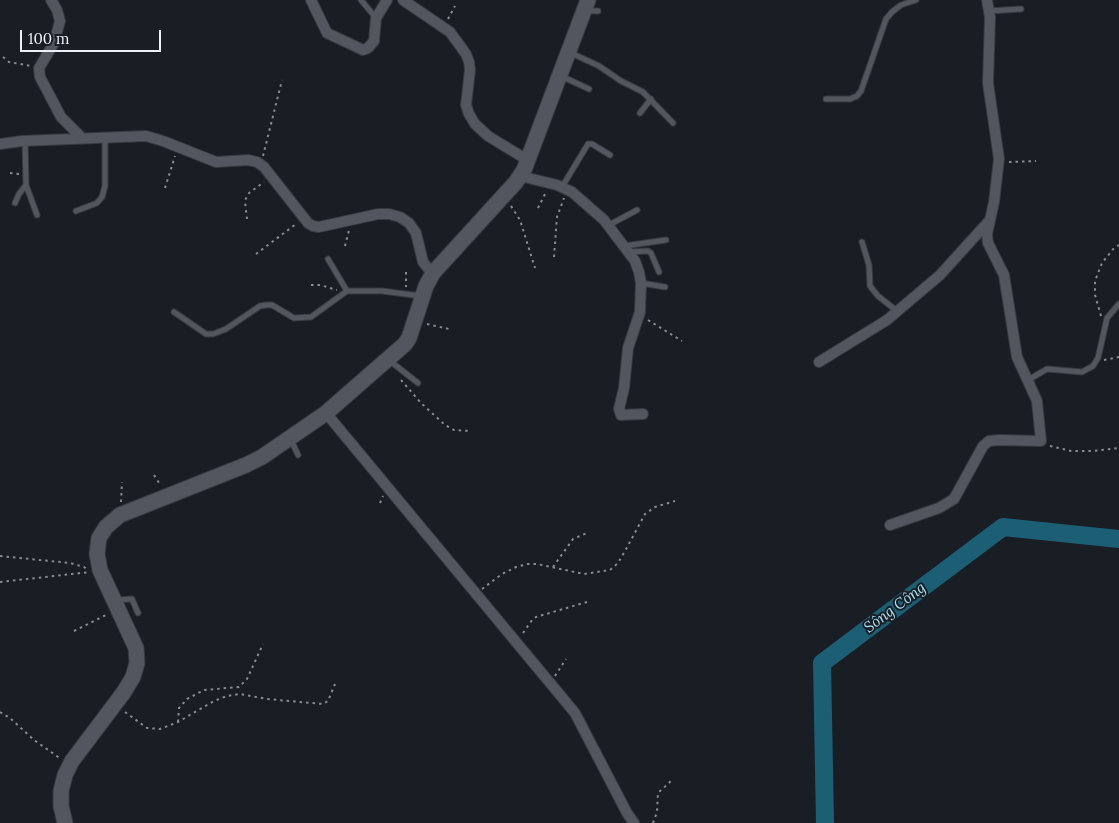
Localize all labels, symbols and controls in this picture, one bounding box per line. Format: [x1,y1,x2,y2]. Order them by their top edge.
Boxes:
scale bar [22,20,164,52]
text: 100 m [28,29,69,48]
water label: Sông Công [861,579,929,637]

